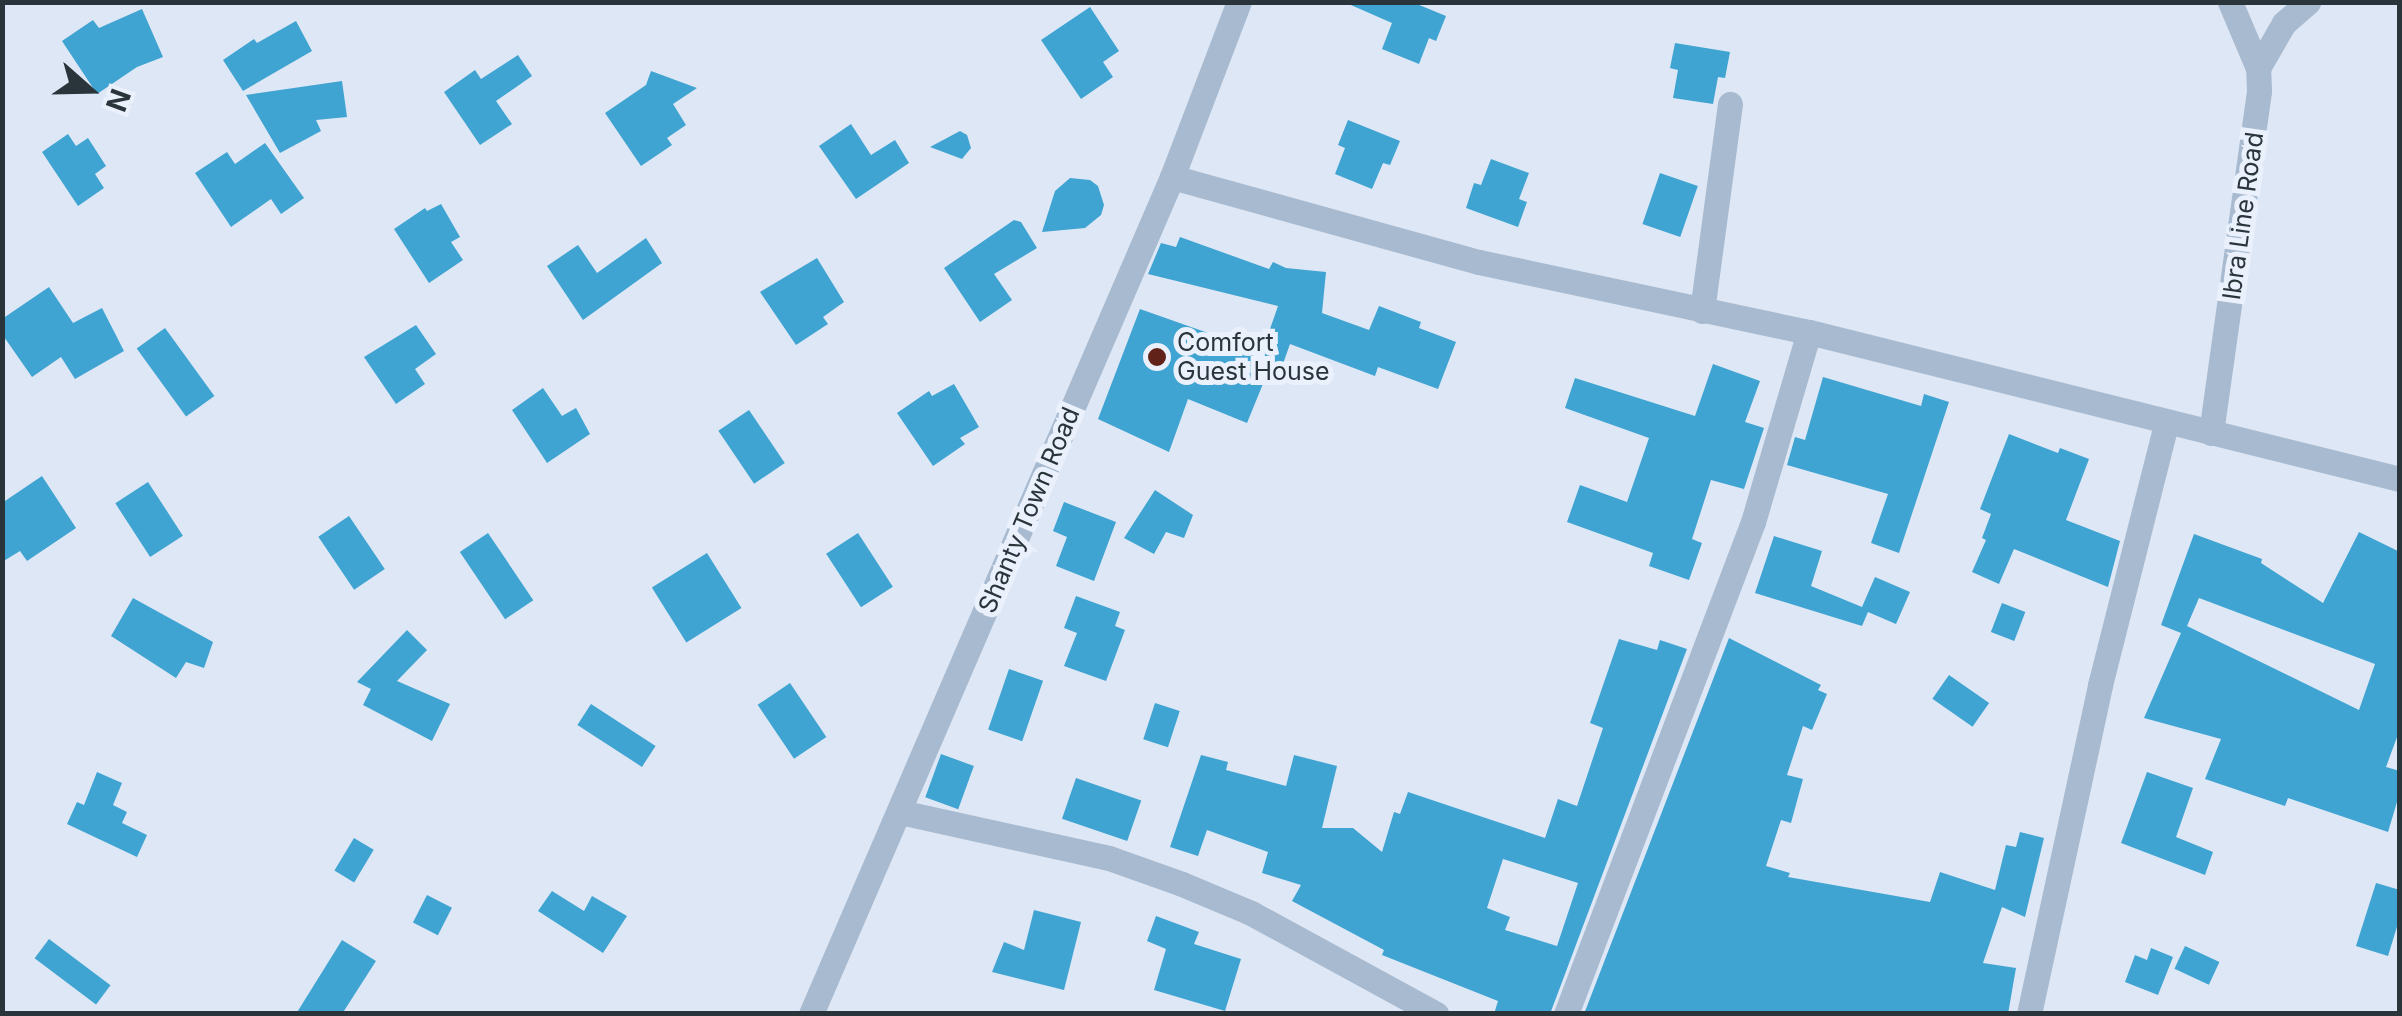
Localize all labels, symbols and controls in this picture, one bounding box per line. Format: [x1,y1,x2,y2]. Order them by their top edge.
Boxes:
north arrow [40,40,140,140]
text: N [99,84,138,116]
street label: Ibra Line Road [2216,130,2270,302]
place label: Comfort Guest House [1177,328,1330,387]
marker: Comfort Guest House [1146,346,1168,368]
street label: Shanty Town Road [972,403,1086,617]

